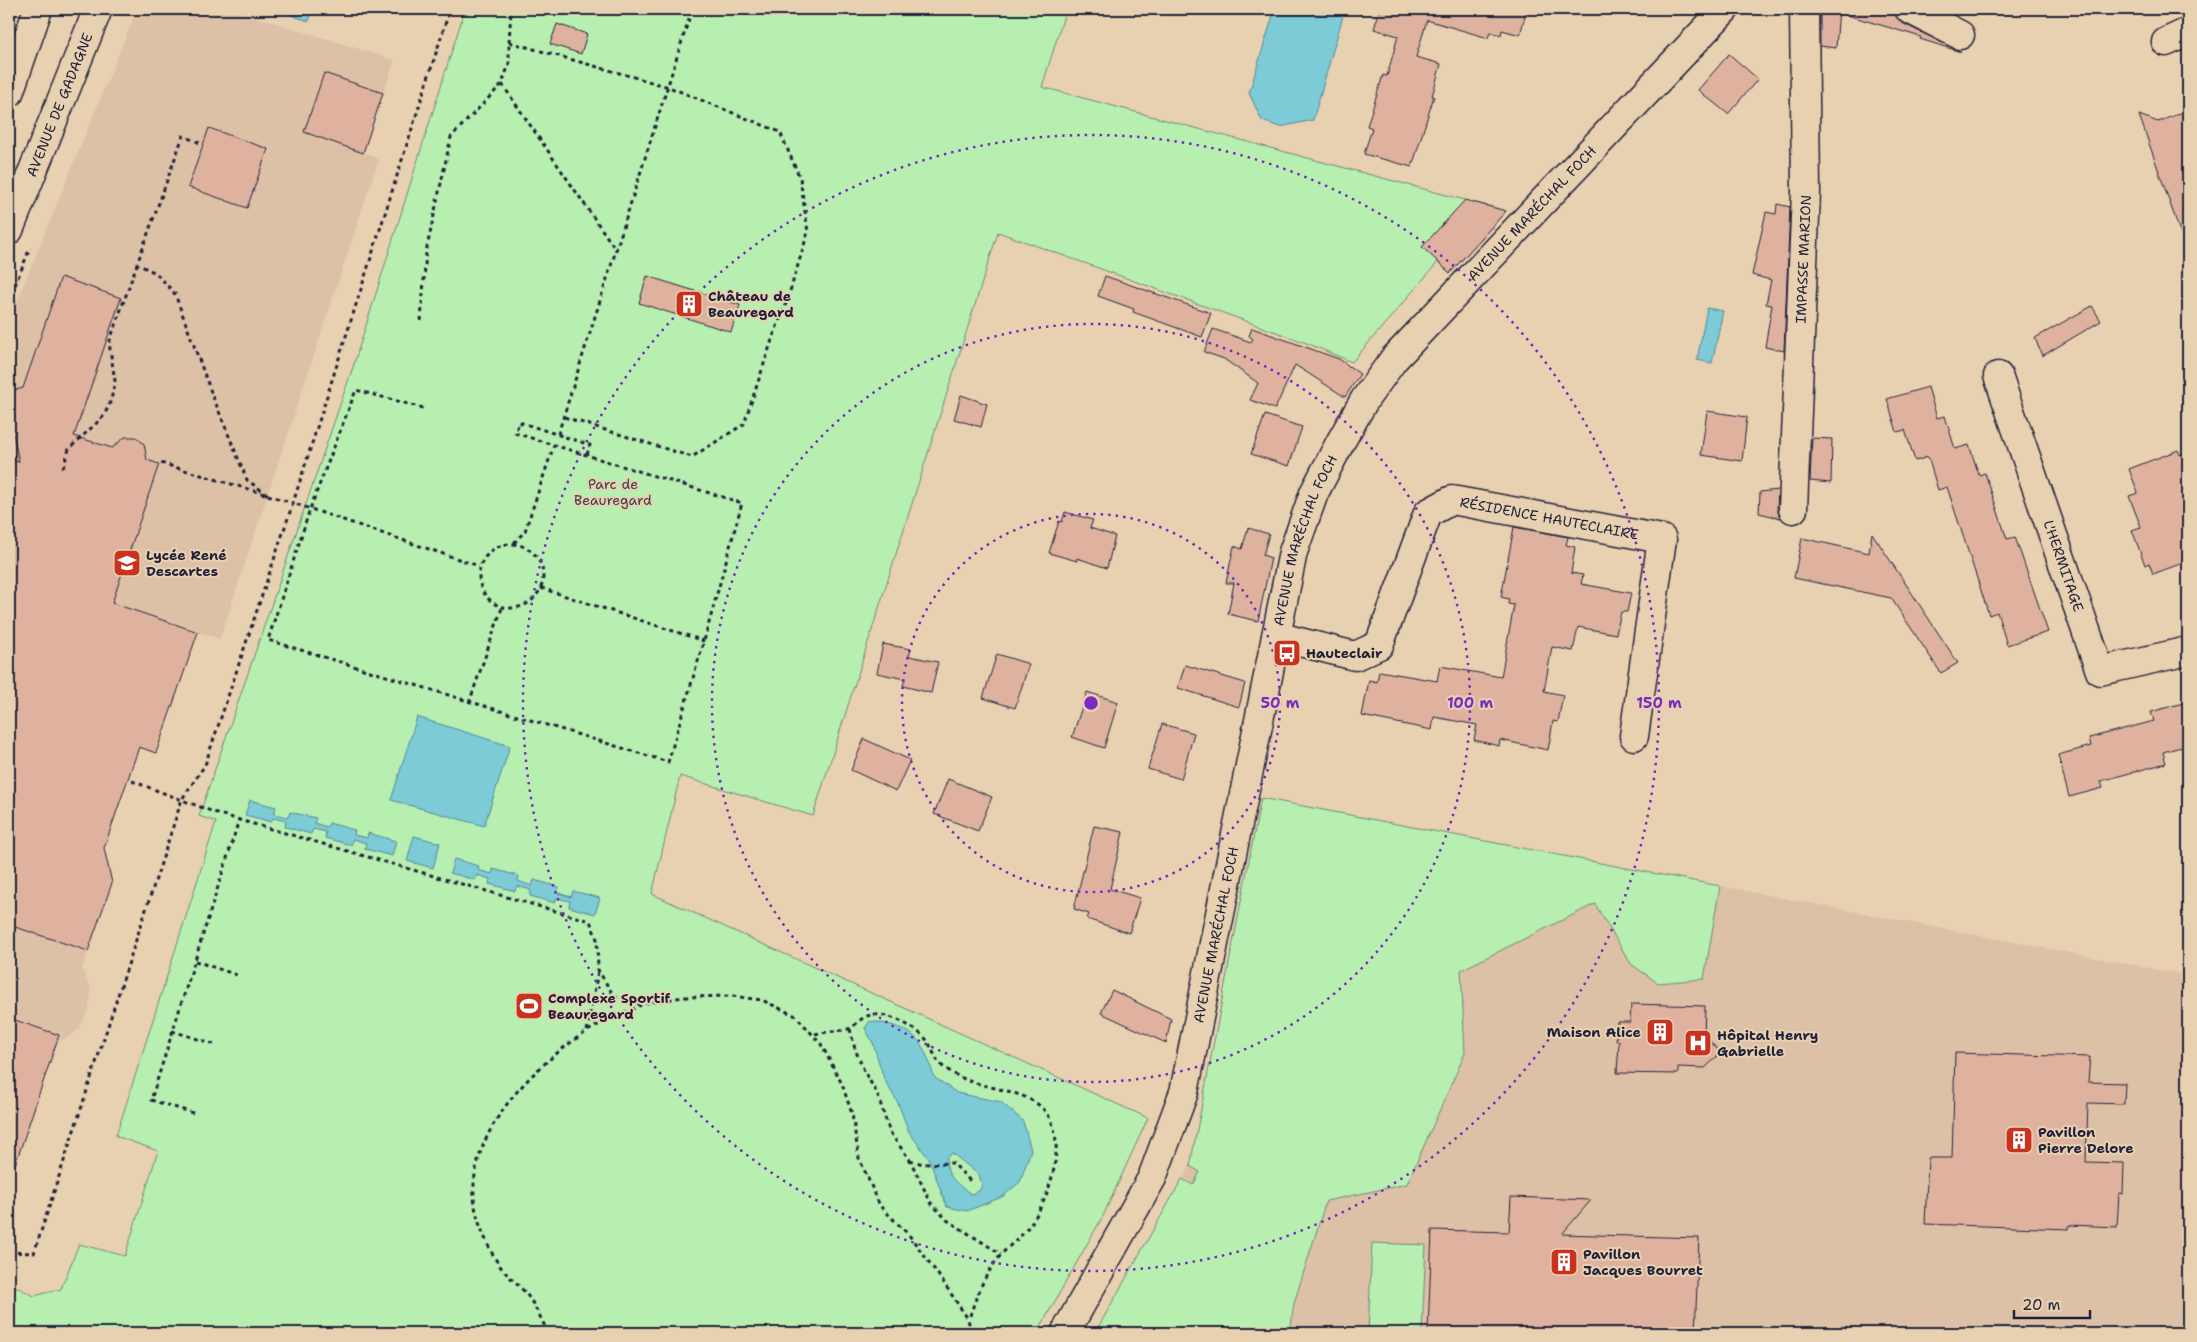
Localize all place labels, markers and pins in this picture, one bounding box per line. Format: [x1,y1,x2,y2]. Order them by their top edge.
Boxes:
place label: Château de Beauregard [708,287,794,321]
building icon: Château de Beauregard [674,289,704,319]
place label: Lycée René Descartes [146,546,227,580]
school or university icon: Lycée René Descartes [112,548,142,578]
bus stop icon: Hauteclair [1272,638,1302,668]
place label: Hauteclair [1306,644,1383,662]
centre of rings [1082,694,1100,712]
place label: Complexe Sportif Beauregard [548,989,671,1023]
sports icon: Complexe Sportif Beauregard [514,991,544,1021]
building icon: Maison Alice [1645,1017,1675,1047]
place label: Maison Alice [1547,1023,1641,1041]
place label: Hôpital Henry Gabrielle [1717,1026,1818,1060]
hospital icon: Hôpital Henry Gabrielle [1683,1028,1713,1058]
place label: Pavillon Pierre Delore [2038,1123,2134,1157]
building icon: Pavillon Pierre Delore [2004,1125,2034,1155]
place label: Pavillon Jacques Bourret [1583,1245,1703,1279]
building icon: Pavillon Jacques Bourret [1549,1247,1579,1277]

